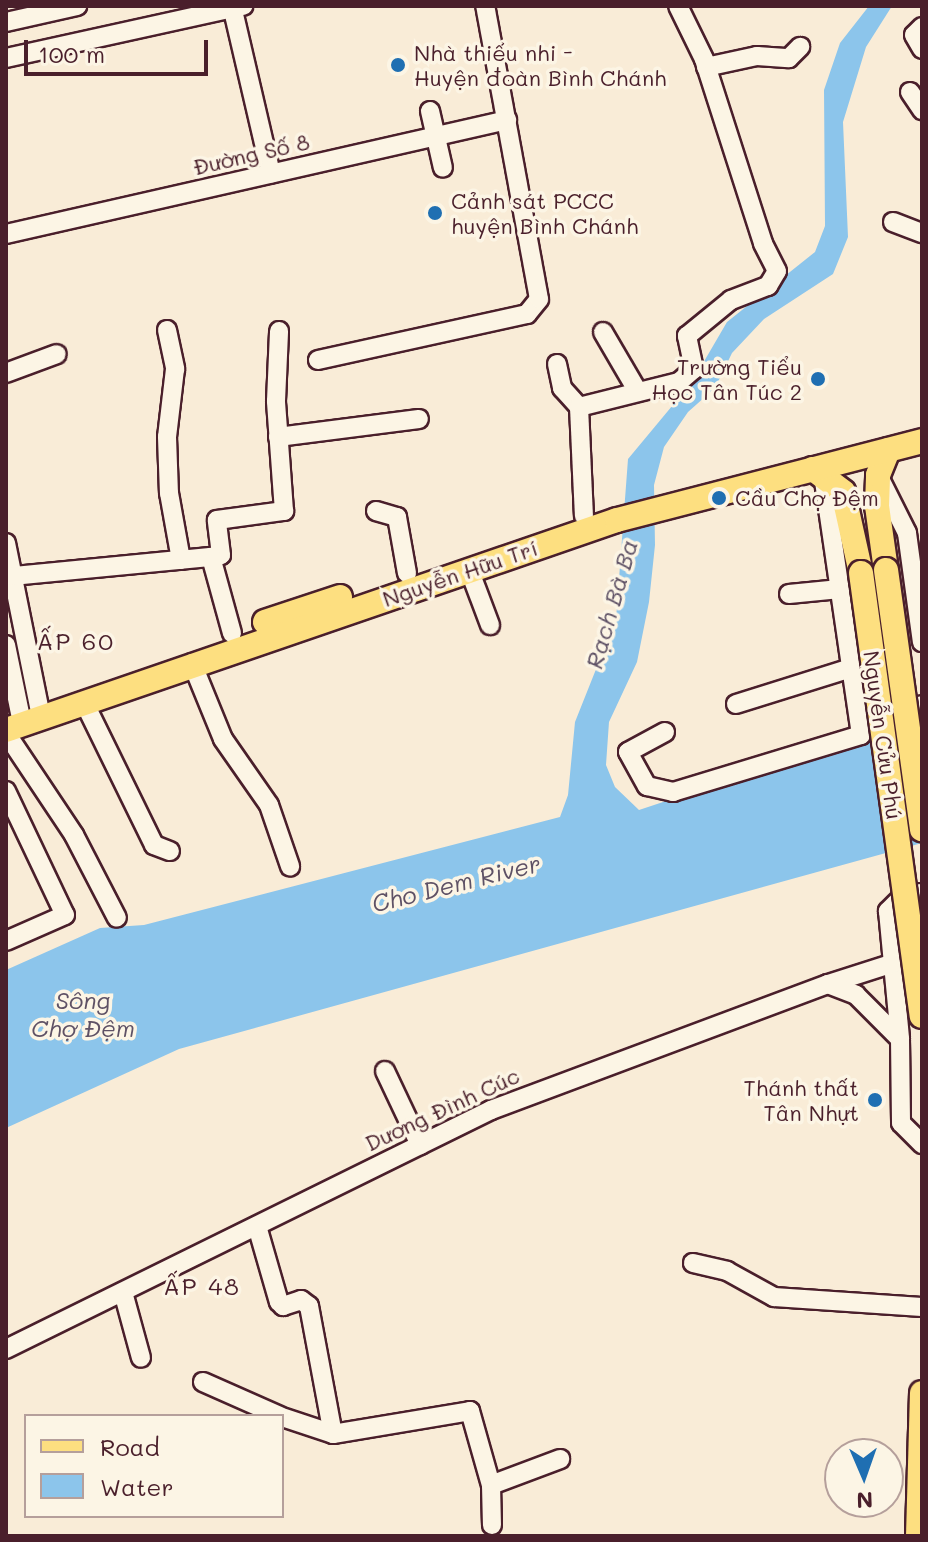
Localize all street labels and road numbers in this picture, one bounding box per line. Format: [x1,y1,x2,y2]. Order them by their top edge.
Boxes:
street label: Đường Số 8 [190,128,312,180]
street label: Nguyễn Hữu Trí [379,534,541,612]
street label: Nguyễn Cửu Phú [858,649,908,821]
street label: Dương Đình Cúc [361,1062,523,1156]

